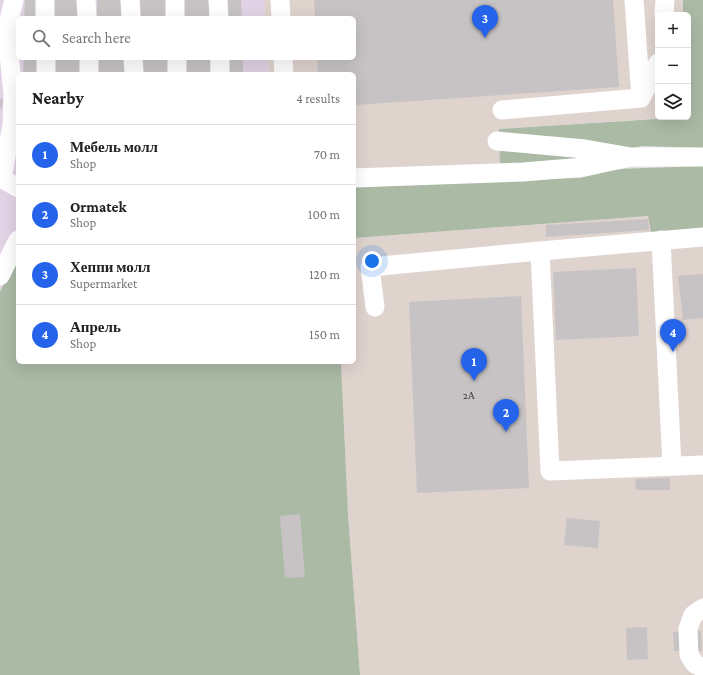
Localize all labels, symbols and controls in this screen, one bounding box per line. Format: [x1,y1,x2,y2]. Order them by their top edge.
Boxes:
pin: 3 [472,5,498,38]
map controls [655,12,691,120]
button: + [655,12,691,48]
search box [16,16,356,60]
icon: search [30,27,52,49]
text: Search here [62,30,131,46]
button: − [655,48,691,84]
button: layers [655,84,691,120]
text: Nearby [32,89,84,108]
text: 4 results [296,91,340,106]
text: Мебель молл [70,139,158,155]
text: 1 [43,147,47,162]
text: 70 m [314,147,340,162]
text: Shop [70,156,96,171]
text: Ormatek [70,199,127,215]
text: 2 [42,207,48,222]
text: 100 m [308,207,340,222]
text: Shop [70,215,96,230]
your location [362,251,382,271]
text: Хеппи молл [70,259,150,275]
text: 3 [42,267,48,282]
text: 120 m [309,267,340,282]
text: Supermarket [70,276,137,291]
text: Апрель [70,319,121,335]
pin: 4 [660,319,686,352]
text: 4 [41,327,49,342]
text: 150 m [309,327,340,342]
text: Shop [70,336,96,351]
pin: 1 [461,348,487,381]
house number: 2А [463,390,476,401]
pin: 2 [493,399,519,432]

